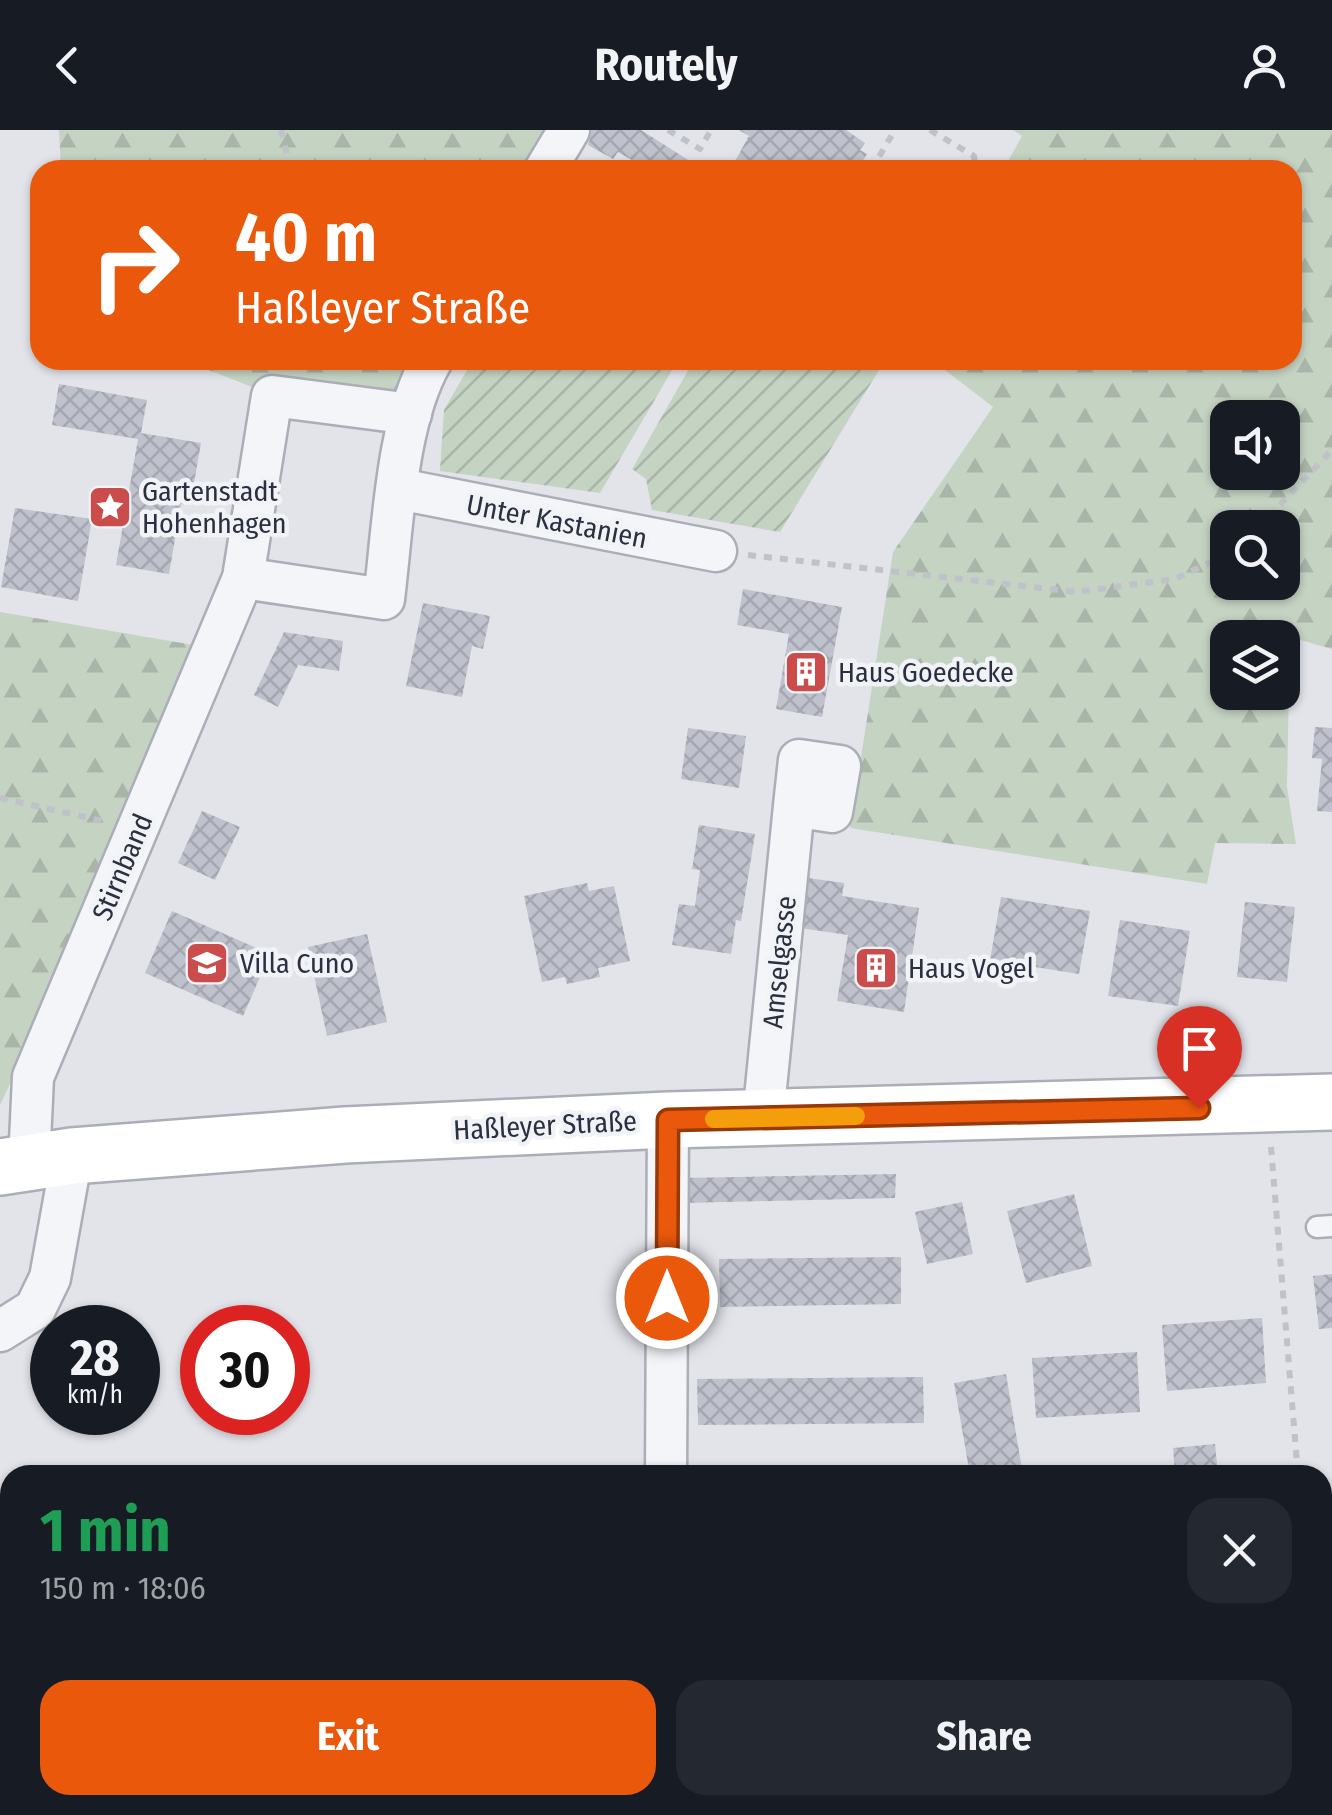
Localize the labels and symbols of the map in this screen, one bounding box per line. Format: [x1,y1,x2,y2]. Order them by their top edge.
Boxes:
place label: Gartenstadt Hohenhagen [142,475,287,540]
place icon: Gartenstadt Hohenhagen [87,484,133,530]
street label: Unter Kastanien [464,488,650,555]
building icon: Haus Goedecke [783,649,829,695]
place label: Haus Goedecke [838,656,1014,689]
street label: Stirnband [85,809,160,926]
street label: Amselgasse [756,894,803,1030]
school or university icon: Villa Cuno [184,940,230,986]
building icon: Haus Vogel [853,945,899,991]
place label: Villa Cuno [240,947,354,980]
place label: Haus Vogel [908,952,1034,985]
pin [1157,1006,1242,1109]
street label: Haßleyer Straße [452,1104,638,1147]
position arrow [615,1246,719,1350]
speed limit sign: 30 [180,1305,310,1435]

